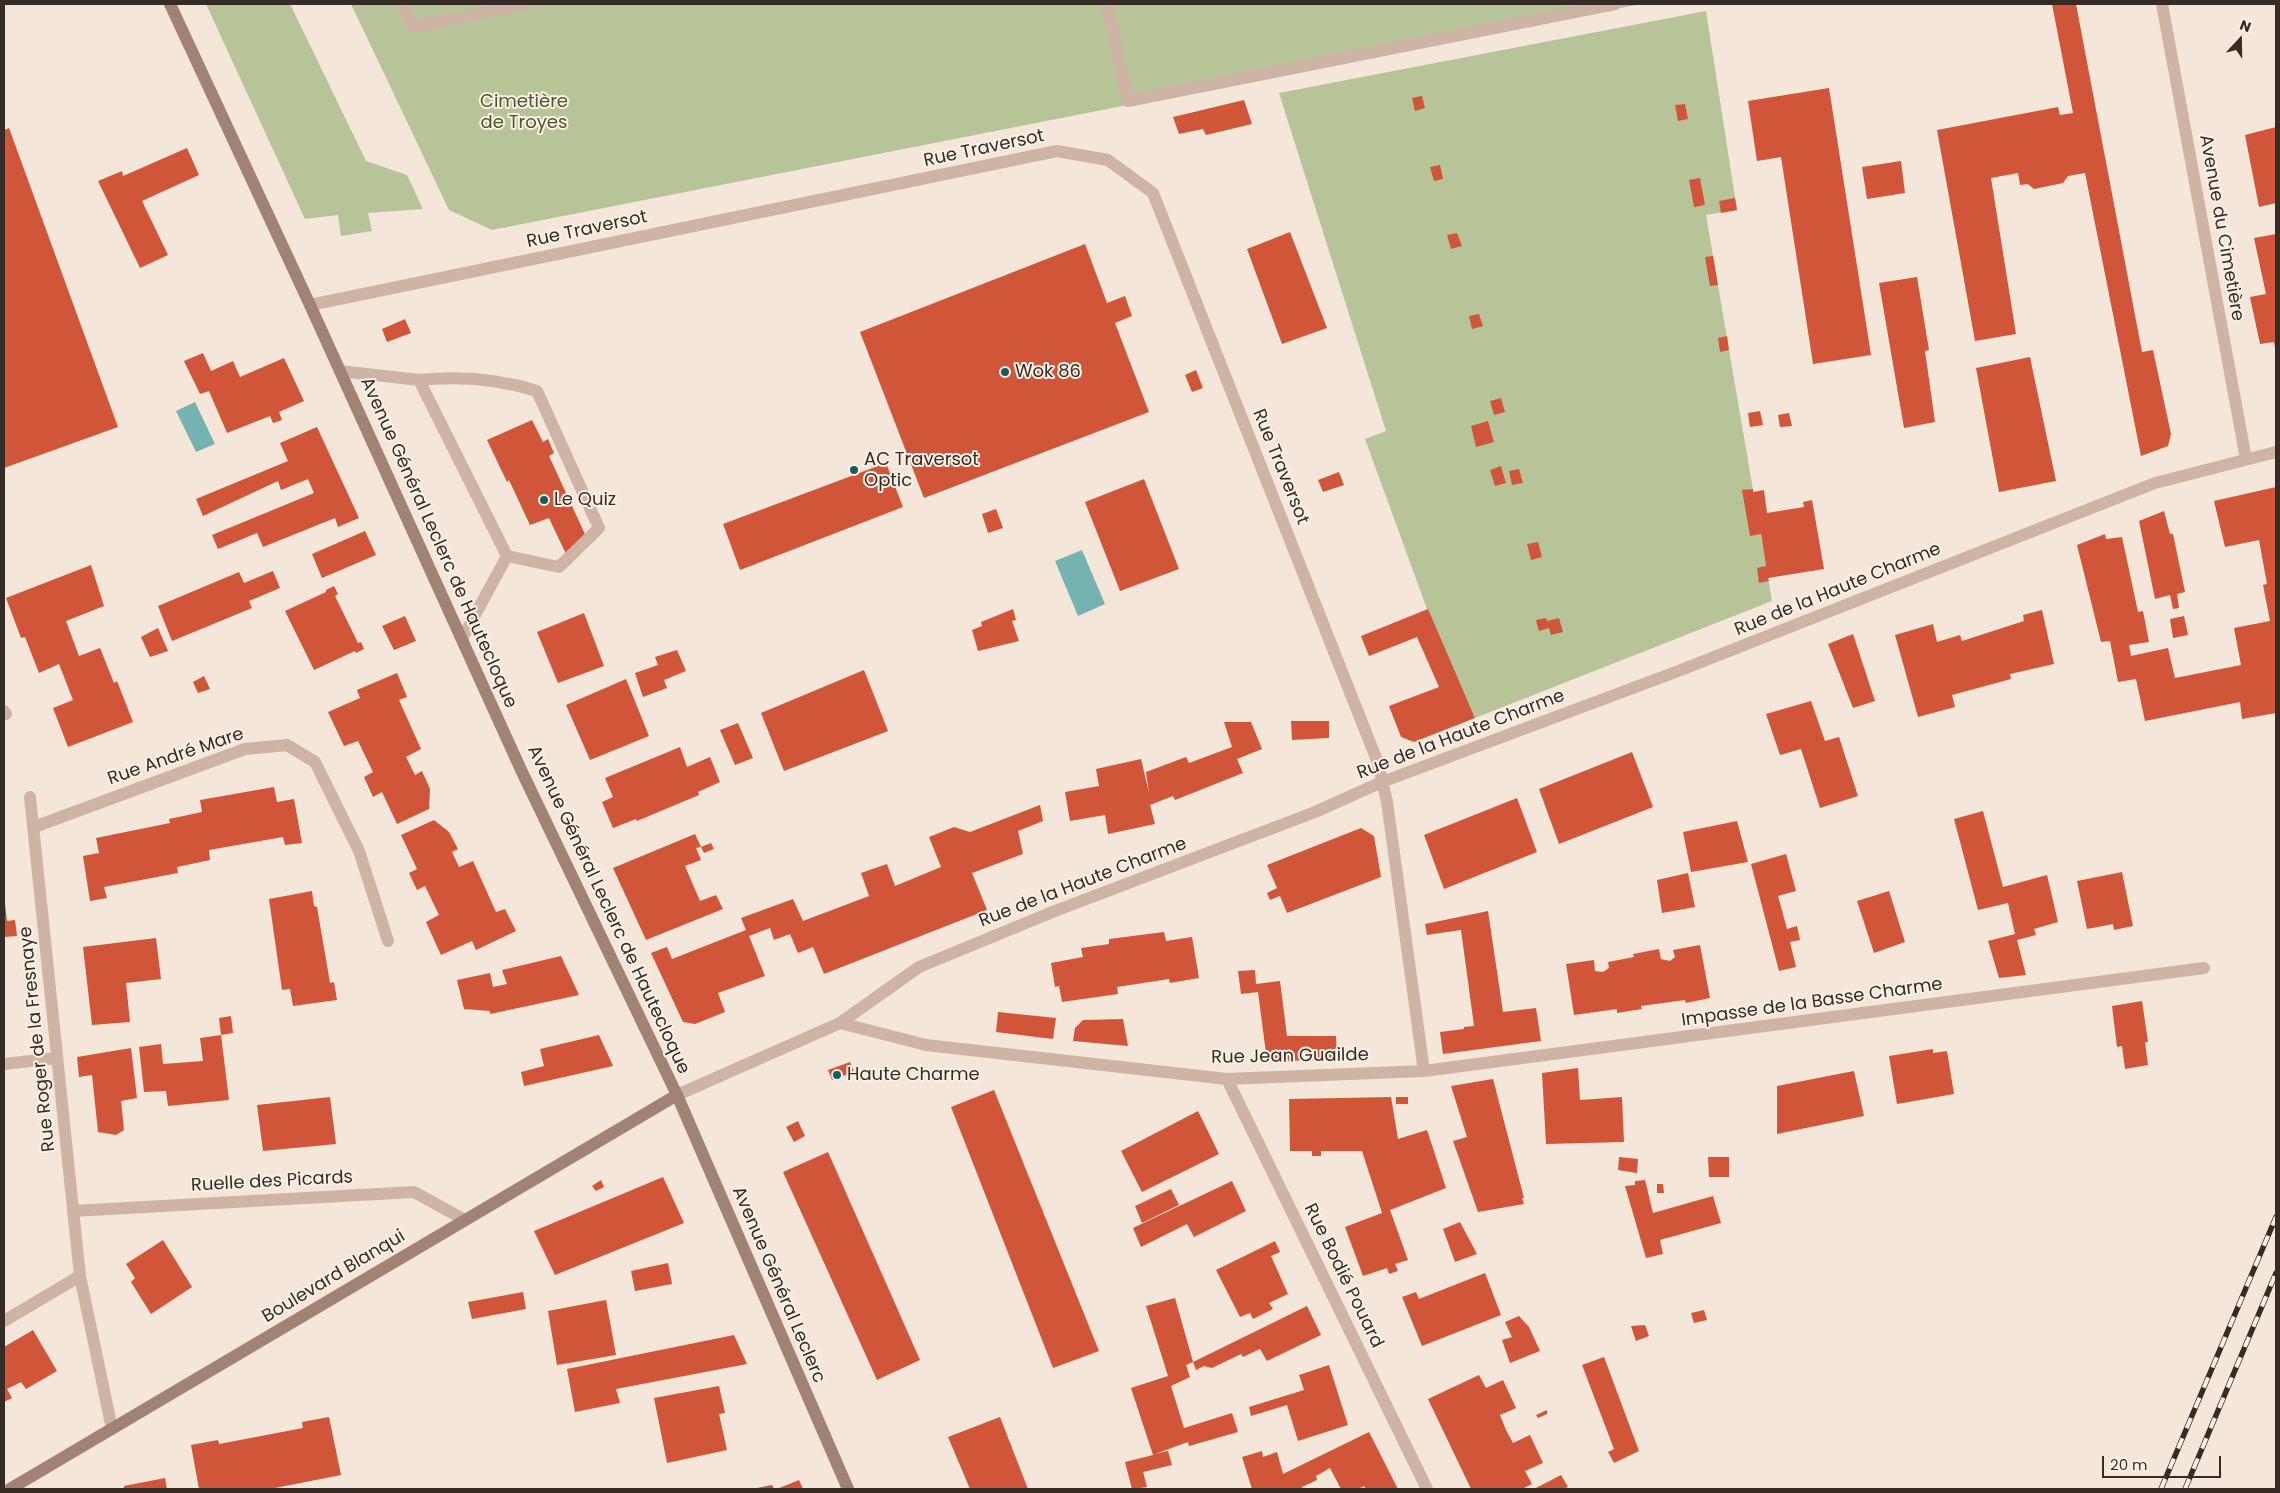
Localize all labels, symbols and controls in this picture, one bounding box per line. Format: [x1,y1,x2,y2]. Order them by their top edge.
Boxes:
north arrow [2215,15,2265,65]
text: N [2237,15,2254,37]
park label: Cimetière de Troyes [480,91,568,134]
street label: Rue Traversot [922,126,1046,172]
street label: Avenue du Cimetière [2194,133,2248,323]
street label: Rue Traversot [525,207,649,253]
place label: Wok 86 [1015,361,1081,383]
marker: Wok 86 [999,366,1011,378]
street label: Avenue Général Leclerc de Hautecloque [355,374,521,712]
street label: Rue Traversot [1247,406,1313,528]
place label: AC Traversot Optic [864,449,979,492]
marker: AC Traversot Optic [848,464,860,476]
place label: Le Quiz [554,489,616,511]
marker: Le Quiz [538,494,550,506]
street label: Rue de la Haute Charme [1732,539,1944,641]
street label: Rue de la Haute Charme [1354,685,1568,785]
street label: Rue André Mare [105,724,247,790]
street label: Avenue Général Leclerc de Hautecloque [522,742,694,1078]
street label: Rue de la Haute Charme [976,833,1190,933]
street label: Rue Roger de la Fresnaye [15,925,61,1153]
street label: Impasse de la Basse Charme [1680,974,1944,1032]
street label: Rue Jean Guailde [1211,1045,1369,1069]
place label: Haute Charme [847,1064,980,1086]
marker: Haute Charme [831,1069,843,1081]
street label: Ruelle des Picards [190,1167,354,1197]
street label: Avenue Général Leclerc [727,1183,829,1387]
street label: Rue Bodié Pouard [1299,1200,1387,1352]
street label: Boulevard Blanqui [259,1226,409,1328]
scale bar [2105,1446,2224,1478]
text: 20 m [2110,1454,2148,1475]

